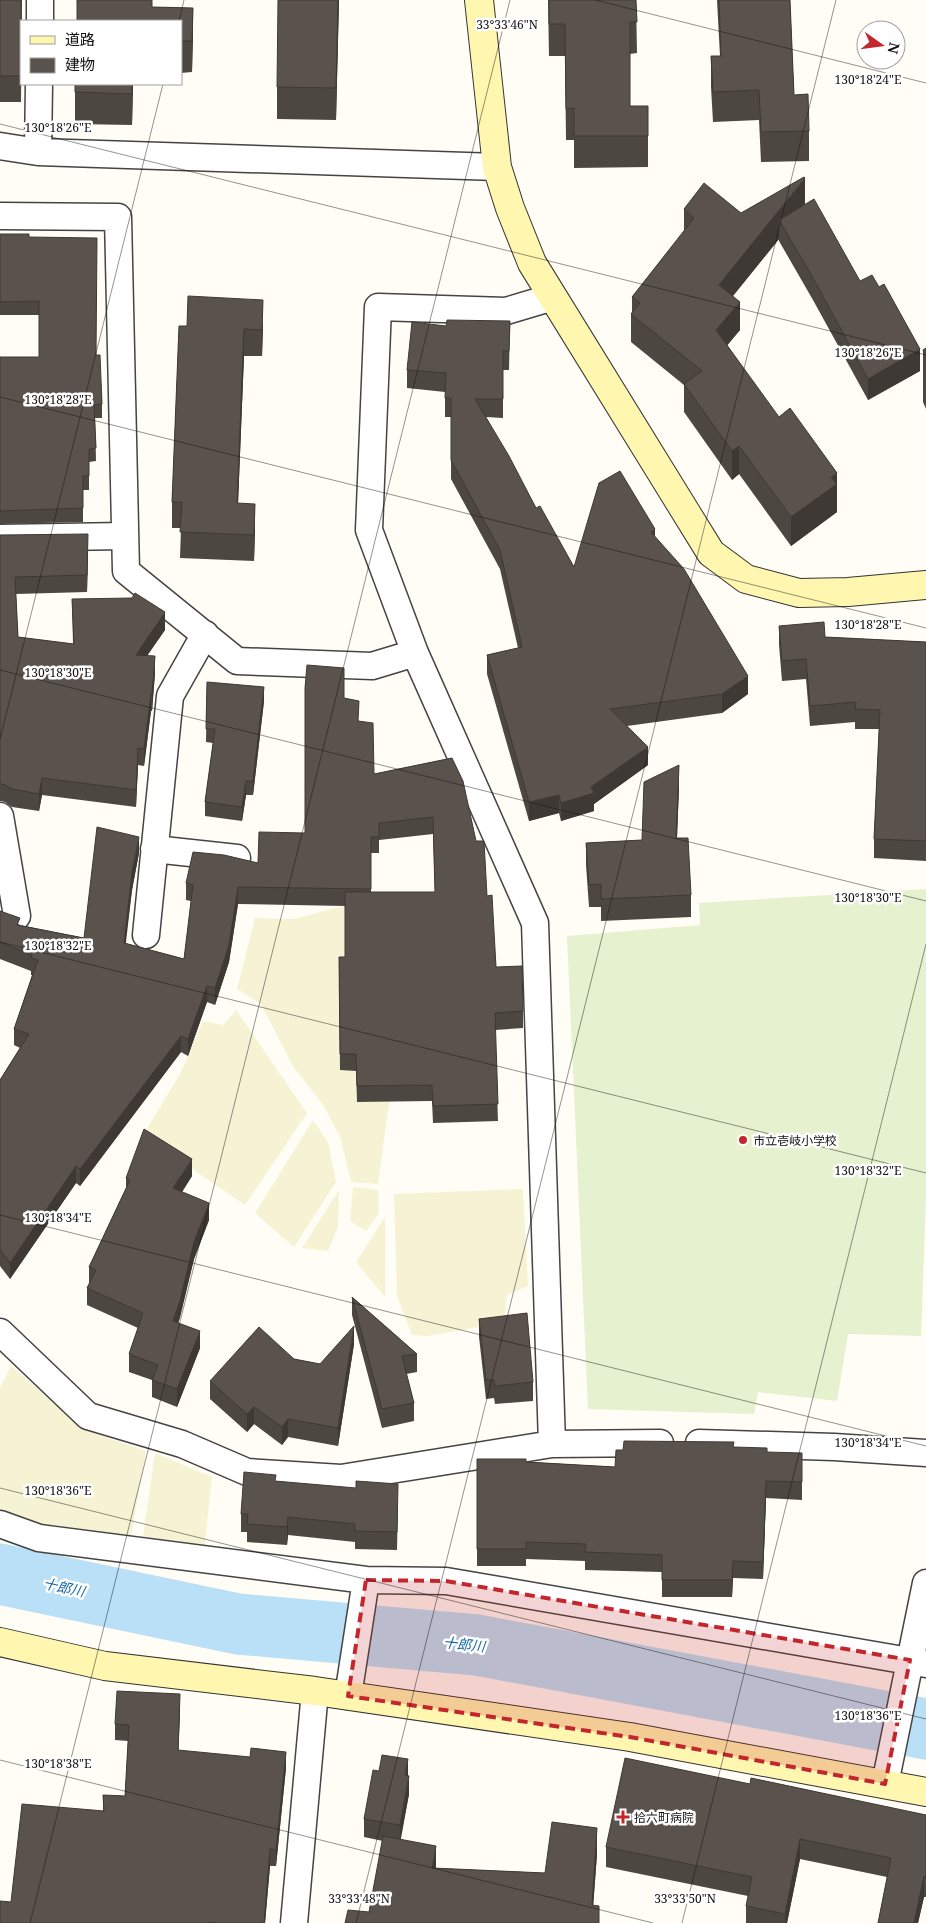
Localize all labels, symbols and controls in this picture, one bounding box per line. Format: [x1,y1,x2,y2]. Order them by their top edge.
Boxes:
text: 33°33'46"N [476,16,538,33]
legend [20,20,182,85]
north arrow [856,20,906,70]
text: 道路 [65,29,95,49]
text: N [884,41,905,56]
text: 建物 [65,54,95,74]
text: 130°18'24"E [835,71,901,88]
text: 130°18'26"E [25,119,91,136]
text: 130°18'26"E [835,344,901,361]
text: 130°18'28"E [25,391,91,408]
text: 130°18'28"E [835,616,901,633]
text: 130°18'30"E [25,664,91,681]
text: 130°18'30"E [835,889,901,906]
text: 130°18'32"E [25,937,91,954]
place label: 市立壱岐小学校 [753,1132,837,1149]
marker: 市立壱岐小学校 [737,1134,749,1146]
text: 130°18'32"E [835,1162,901,1179]
text: 130°18'34"E [25,1209,91,1226]
text: 130°18'34"E [835,1434,901,1451]
text: 130°18'36"E [25,1482,91,1499]
water label: 十郎川 [41,1573,88,1601]
water label: 十郎川 [442,1632,488,1656]
text: 130°18'36"E [835,1707,901,1724]
text: 130°18'38"E [25,1755,91,1772]
place label: 拾六町病院 [634,1809,694,1826]
marker: 拾六町病院 [616,1810,630,1824]
text: 33°33'48"N [328,1890,390,1907]
text: 33°33'50"N [654,1890,716,1907]

